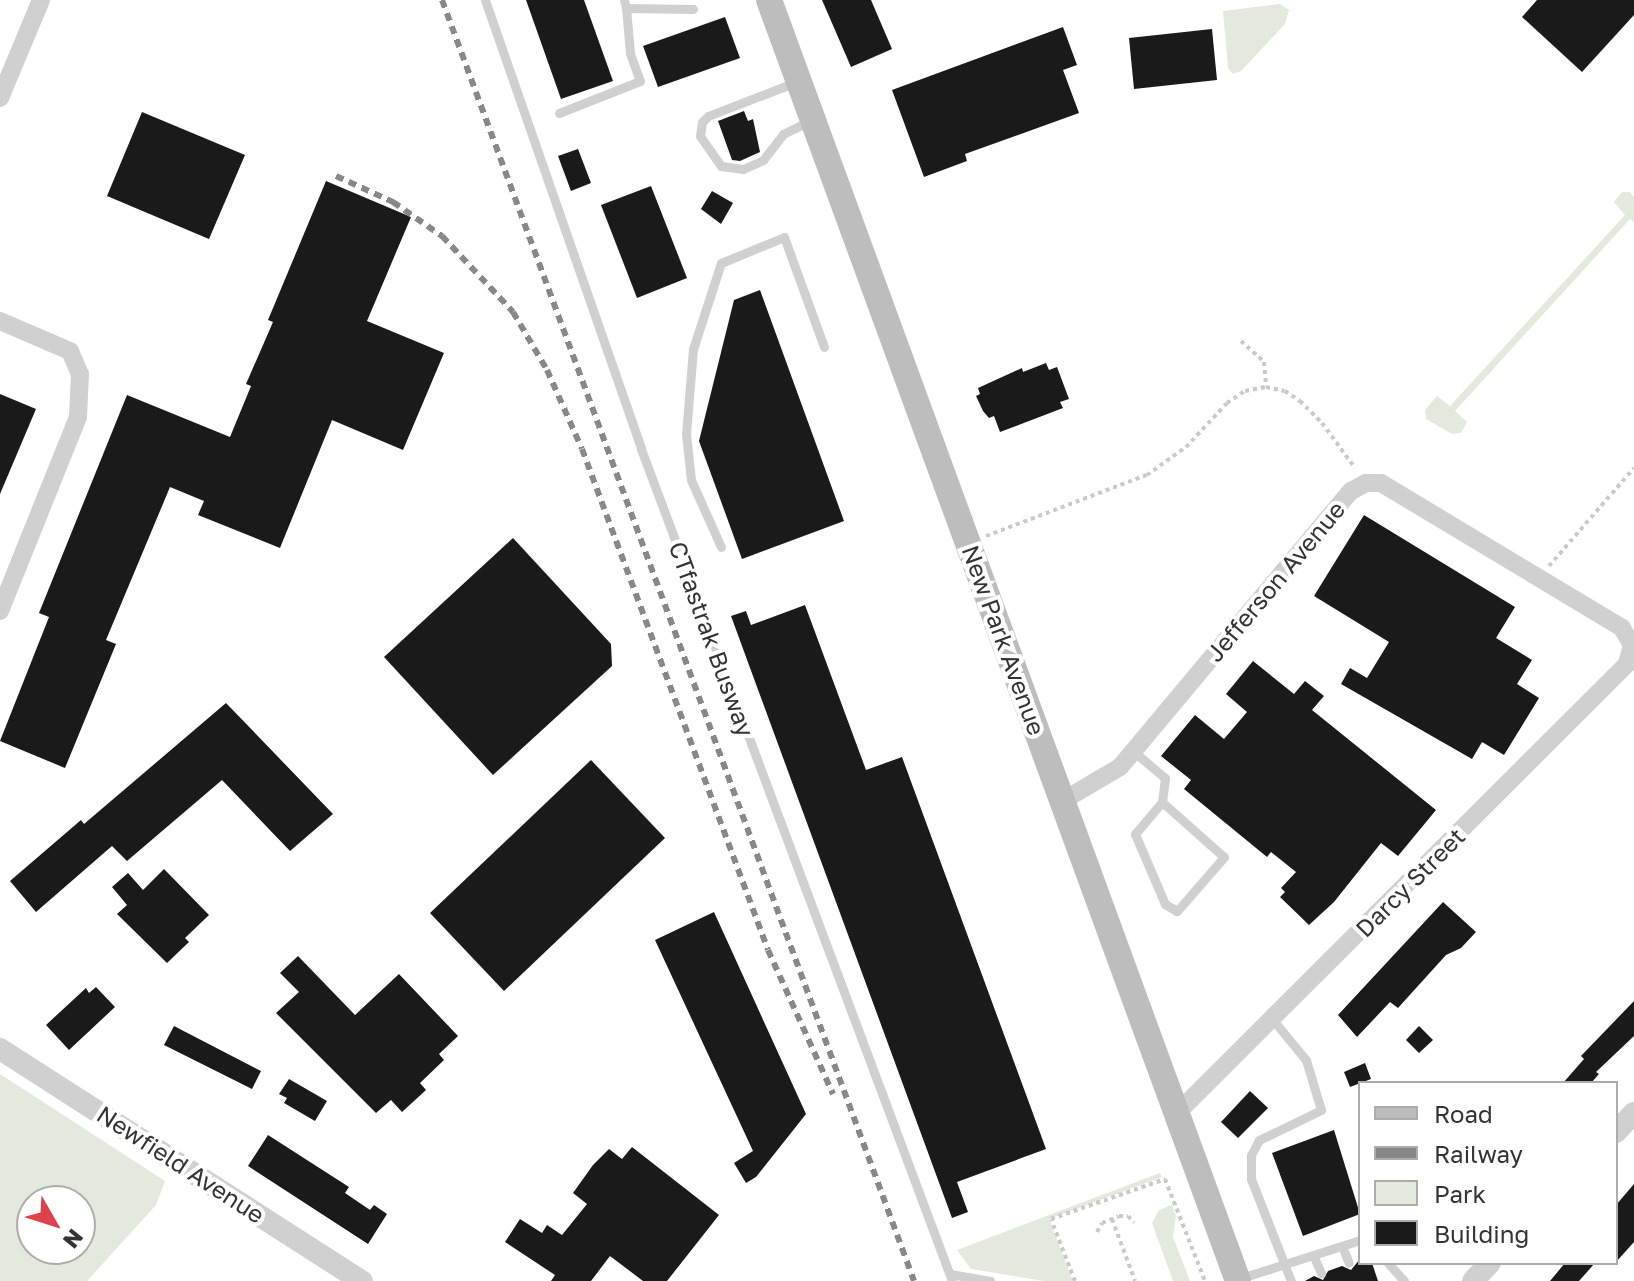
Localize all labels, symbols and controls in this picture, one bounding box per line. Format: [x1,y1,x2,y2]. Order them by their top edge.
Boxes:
street label: Jefferson Avenue [1200,495,1350,667]
street label: CTfastrak Busway [663,538,761,740]
street label: New Park Avenue [956,541,1052,739]
street label: Darcy Street [1349,821,1471,943]
legend [1358,1081,1618,1265]
street label: Newfield Avenue [92,1099,270,1229]
text: Road [1434,1099,1493,1128]
text: Railway [1434,1139,1523,1168]
text: Park [1434,1179,1486,1208]
north arrow [16,1185,96,1265]
text: Building [1434,1219,1529,1248]
text: N [58,1224,89,1254]

